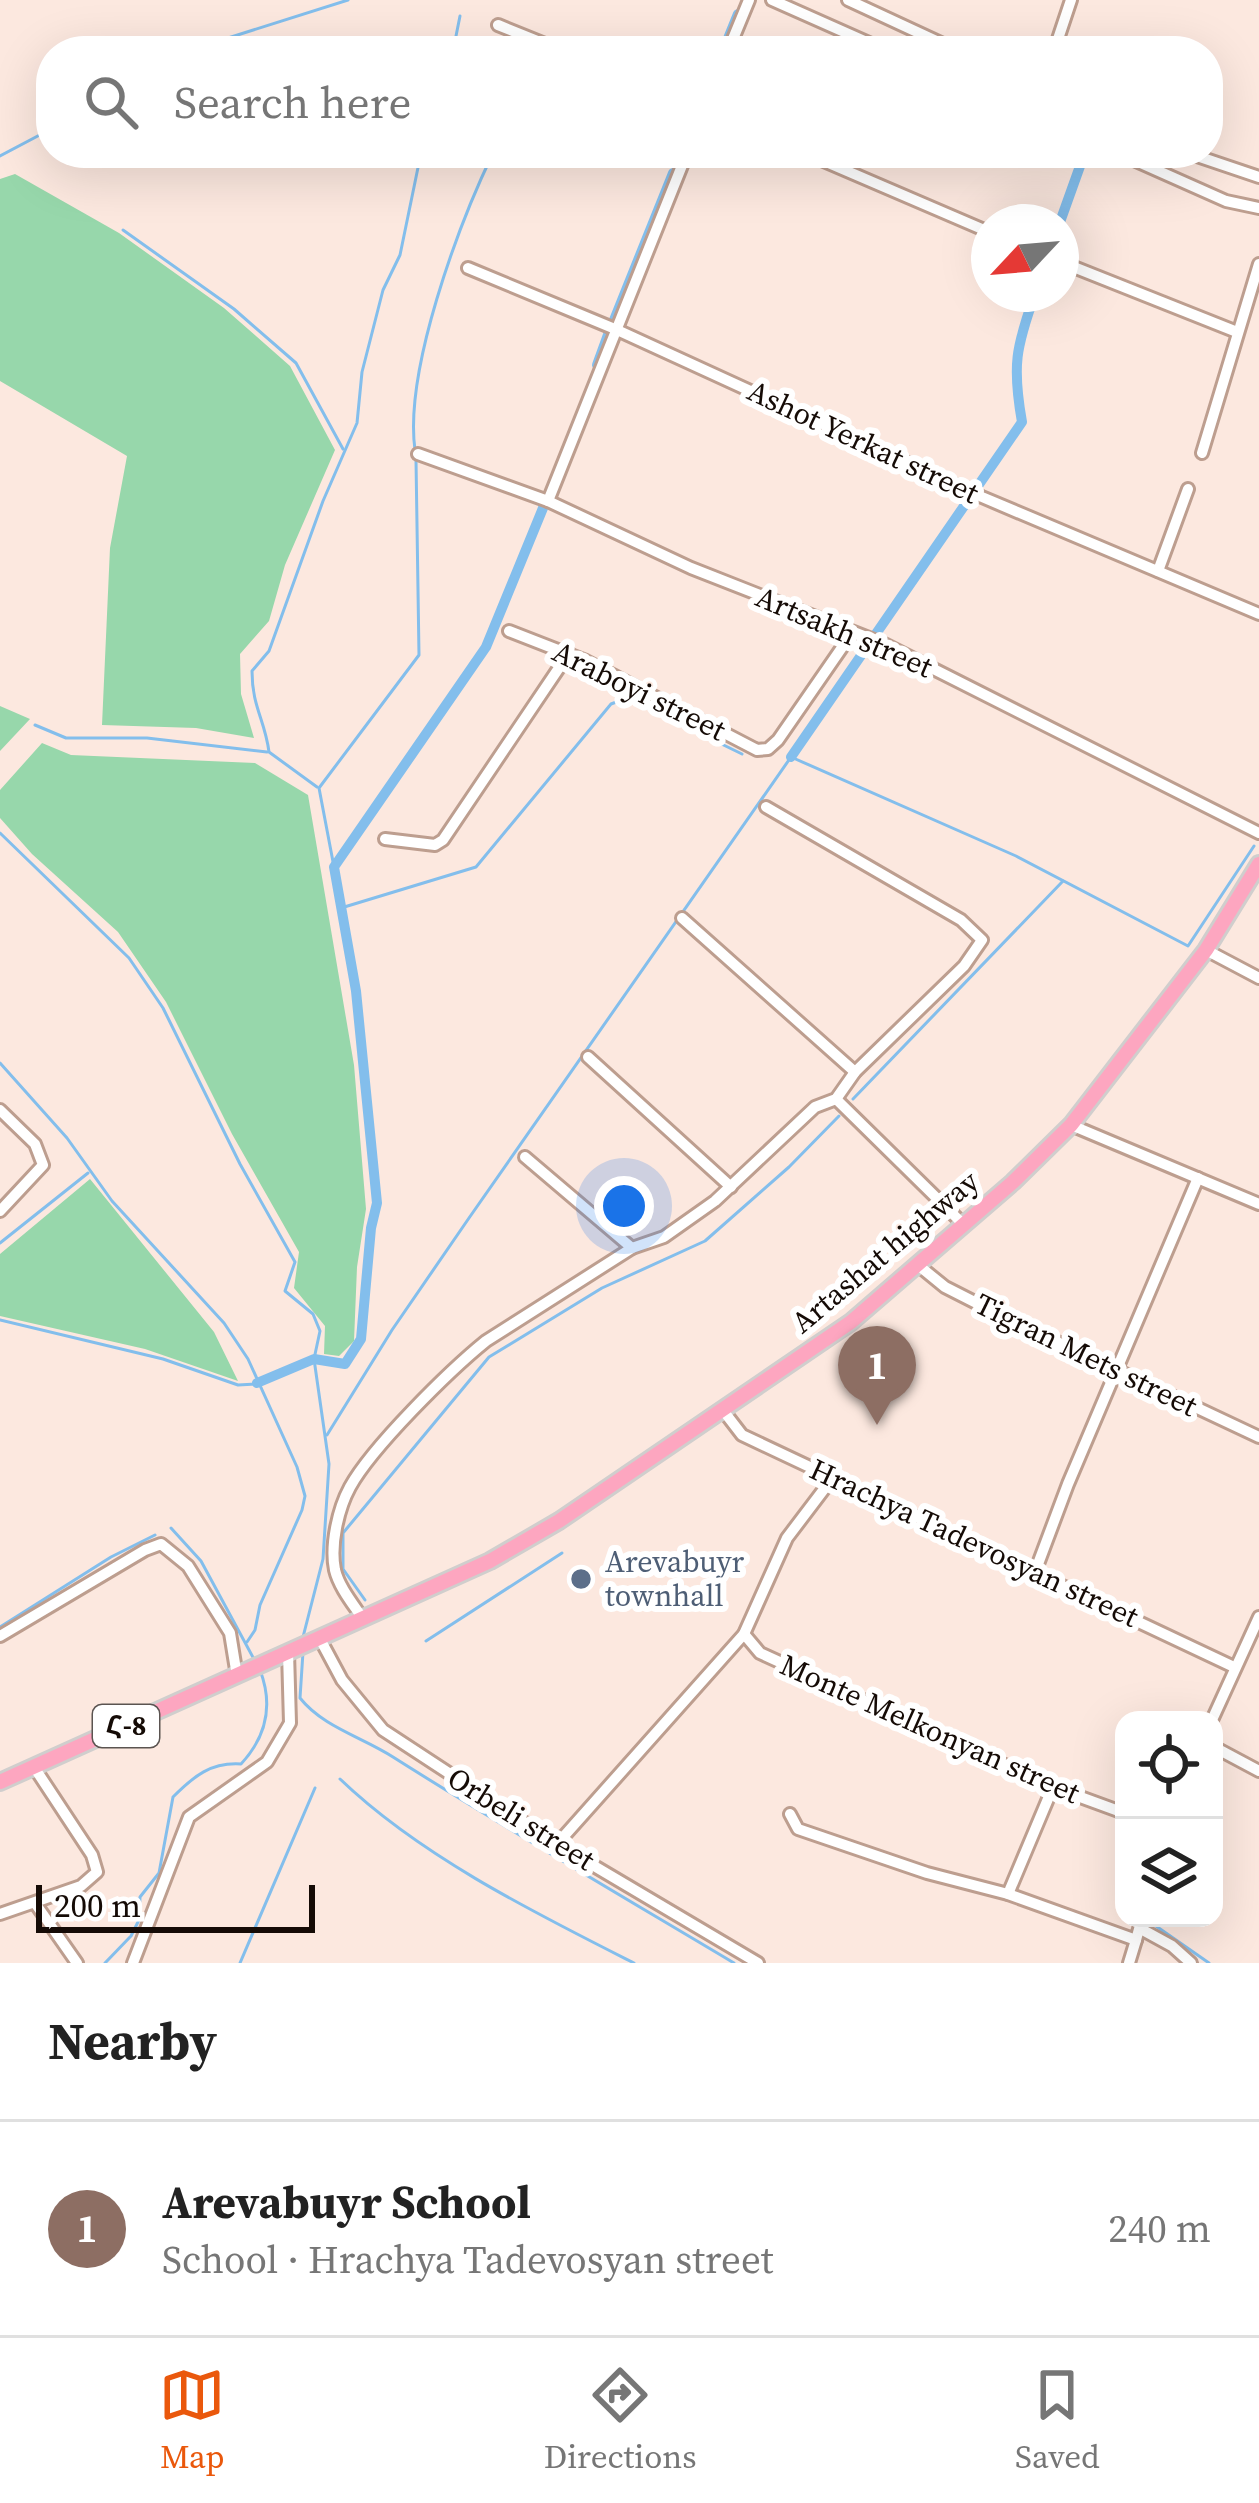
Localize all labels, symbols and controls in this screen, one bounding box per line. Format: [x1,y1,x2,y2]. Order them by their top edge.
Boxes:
search box [36,36,1223,168]
icon: search [78,69,144,135]
text: Search here [174,71,411,133]
north arrow [971,204,1079,312]
street label: Ashot Yerkat street [741,370,986,513]
street label: Artsakh street [750,576,939,687]
street label: Araboyi street [546,631,733,750]
street label: Artashat highway [782,1161,988,1342]
your location [594,1176,654,1236]
street label: Tigran Mets street [968,1283,1204,1426]
pin: 1 [838,1326,916,1425]
street label: Hrachya Tadevosyan street [803,1448,1145,1637]
place label: Arevabuyr townhall [605,1541,745,1616]
marker: Arevabuyr townhall [568,1566,594,1592]
street label: Monte Melkonyan street [774,1644,1087,1813]
road number: Հ-8 [93,1705,159,1747]
map controls [1115,1711,1223,1927]
button: locate [1115,1711,1223,1819]
street label: Orbeli street [440,1757,603,1880]
button: layers [1115,1819,1223,1927]
scale bar [36,1879,315,1932]
text: 200 m [54,1883,141,1928]
text: Nearby [48,2006,217,2076]
text: Arevabuyr School [162,2171,531,2233]
text: 1 [76,2202,98,2255]
text: 240 m [1108,2202,1211,2255]
text: School · Hrachya Tadevosyan street [162,2233,774,2286]
tab: Map [159,2362,225,2479]
tab: Directions [544,2362,697,2479]
tab: Saved [1015,2362,1100,2479]

